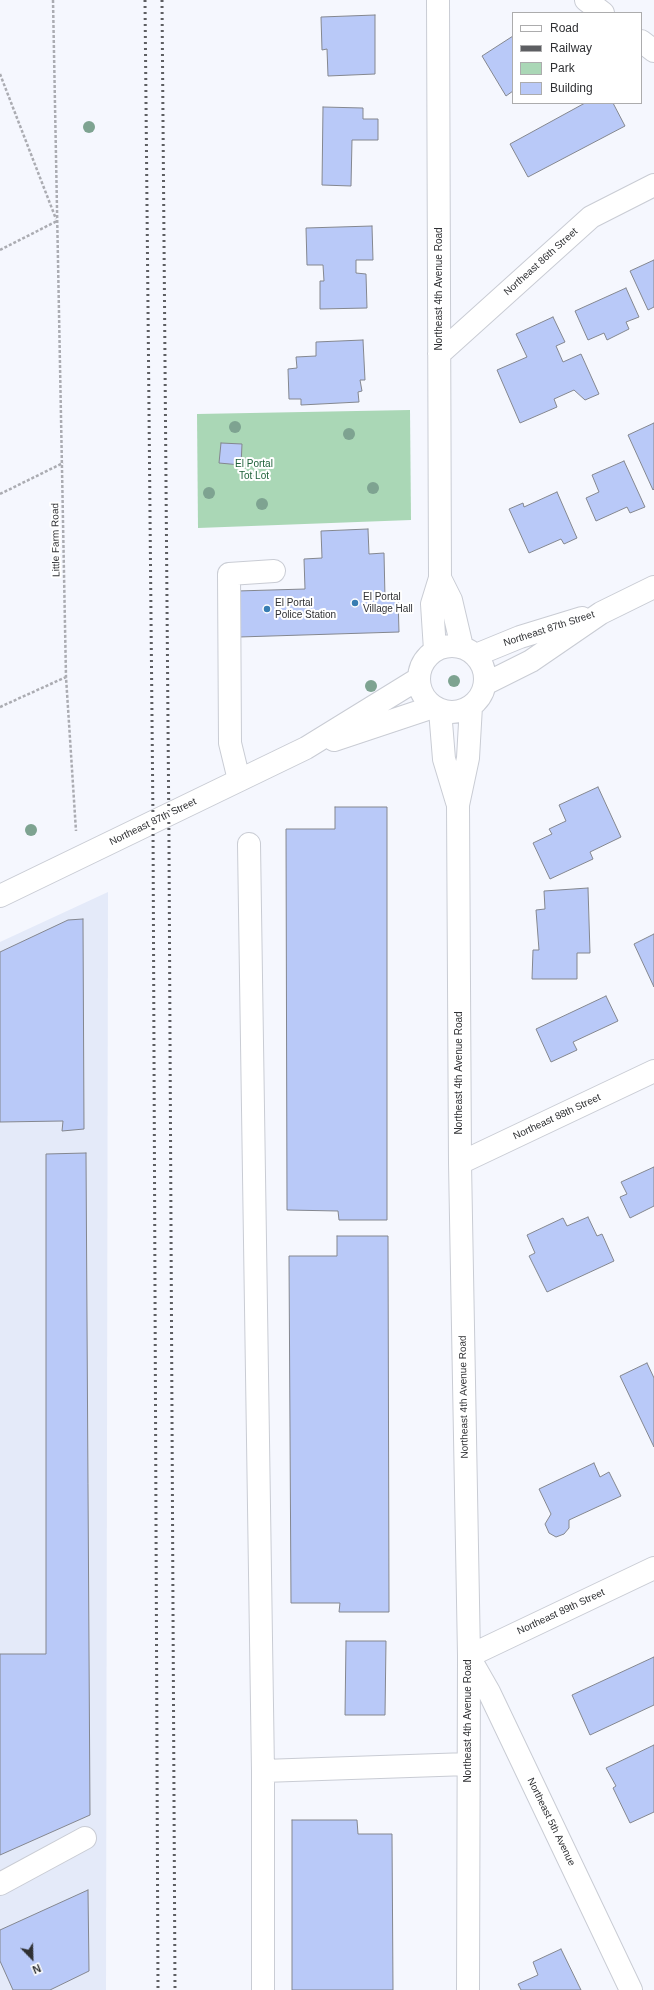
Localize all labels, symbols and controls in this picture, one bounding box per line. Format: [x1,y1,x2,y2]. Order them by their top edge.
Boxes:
legend [512,12,642,104]
text: Road [550,21,579,35]
text: Railway [550,41,592,55]
text: Park [550,61,575,75]
text: Building [550,81,593,95]
street label: Northeast 86th Street [502,226,580,298]
street label: Northeast 4th Avenue Road [433,227,445,351]
park label: El Portal Tot Lot [235,458,273,482]
street label: Little Farm Road [49,503,63,577]
place label: El Portal Village Hall [363,591,413,614]
place label: El Portal Police Station [275,597,336,620]
marker: El Portal Village Hall [350,598,360,608]
marker: El Portal Police Station [262,604,272,614]
street label: Northeast 87th Street [502,609,596,649]
street label: Northeast 87th Street [108,796,198,848]
street label: Northeast 4th Avenue Road [453,1011,465,1135]
street label: Northeast 88th Street [511,1091,603,1143]
street label: Northeast 4th Avenue Road [457,1335,471,1459]
street label: Northeast 89th Street [515,1586,607,1638]
street label: Northeast 4th Avenue Road [462,1659,474,1783]
street label: Northeast 5th Avenue [524,1776,578,1868]
north arrow [12,1938,52,1978]
text: N [31,1962,43,1976]

